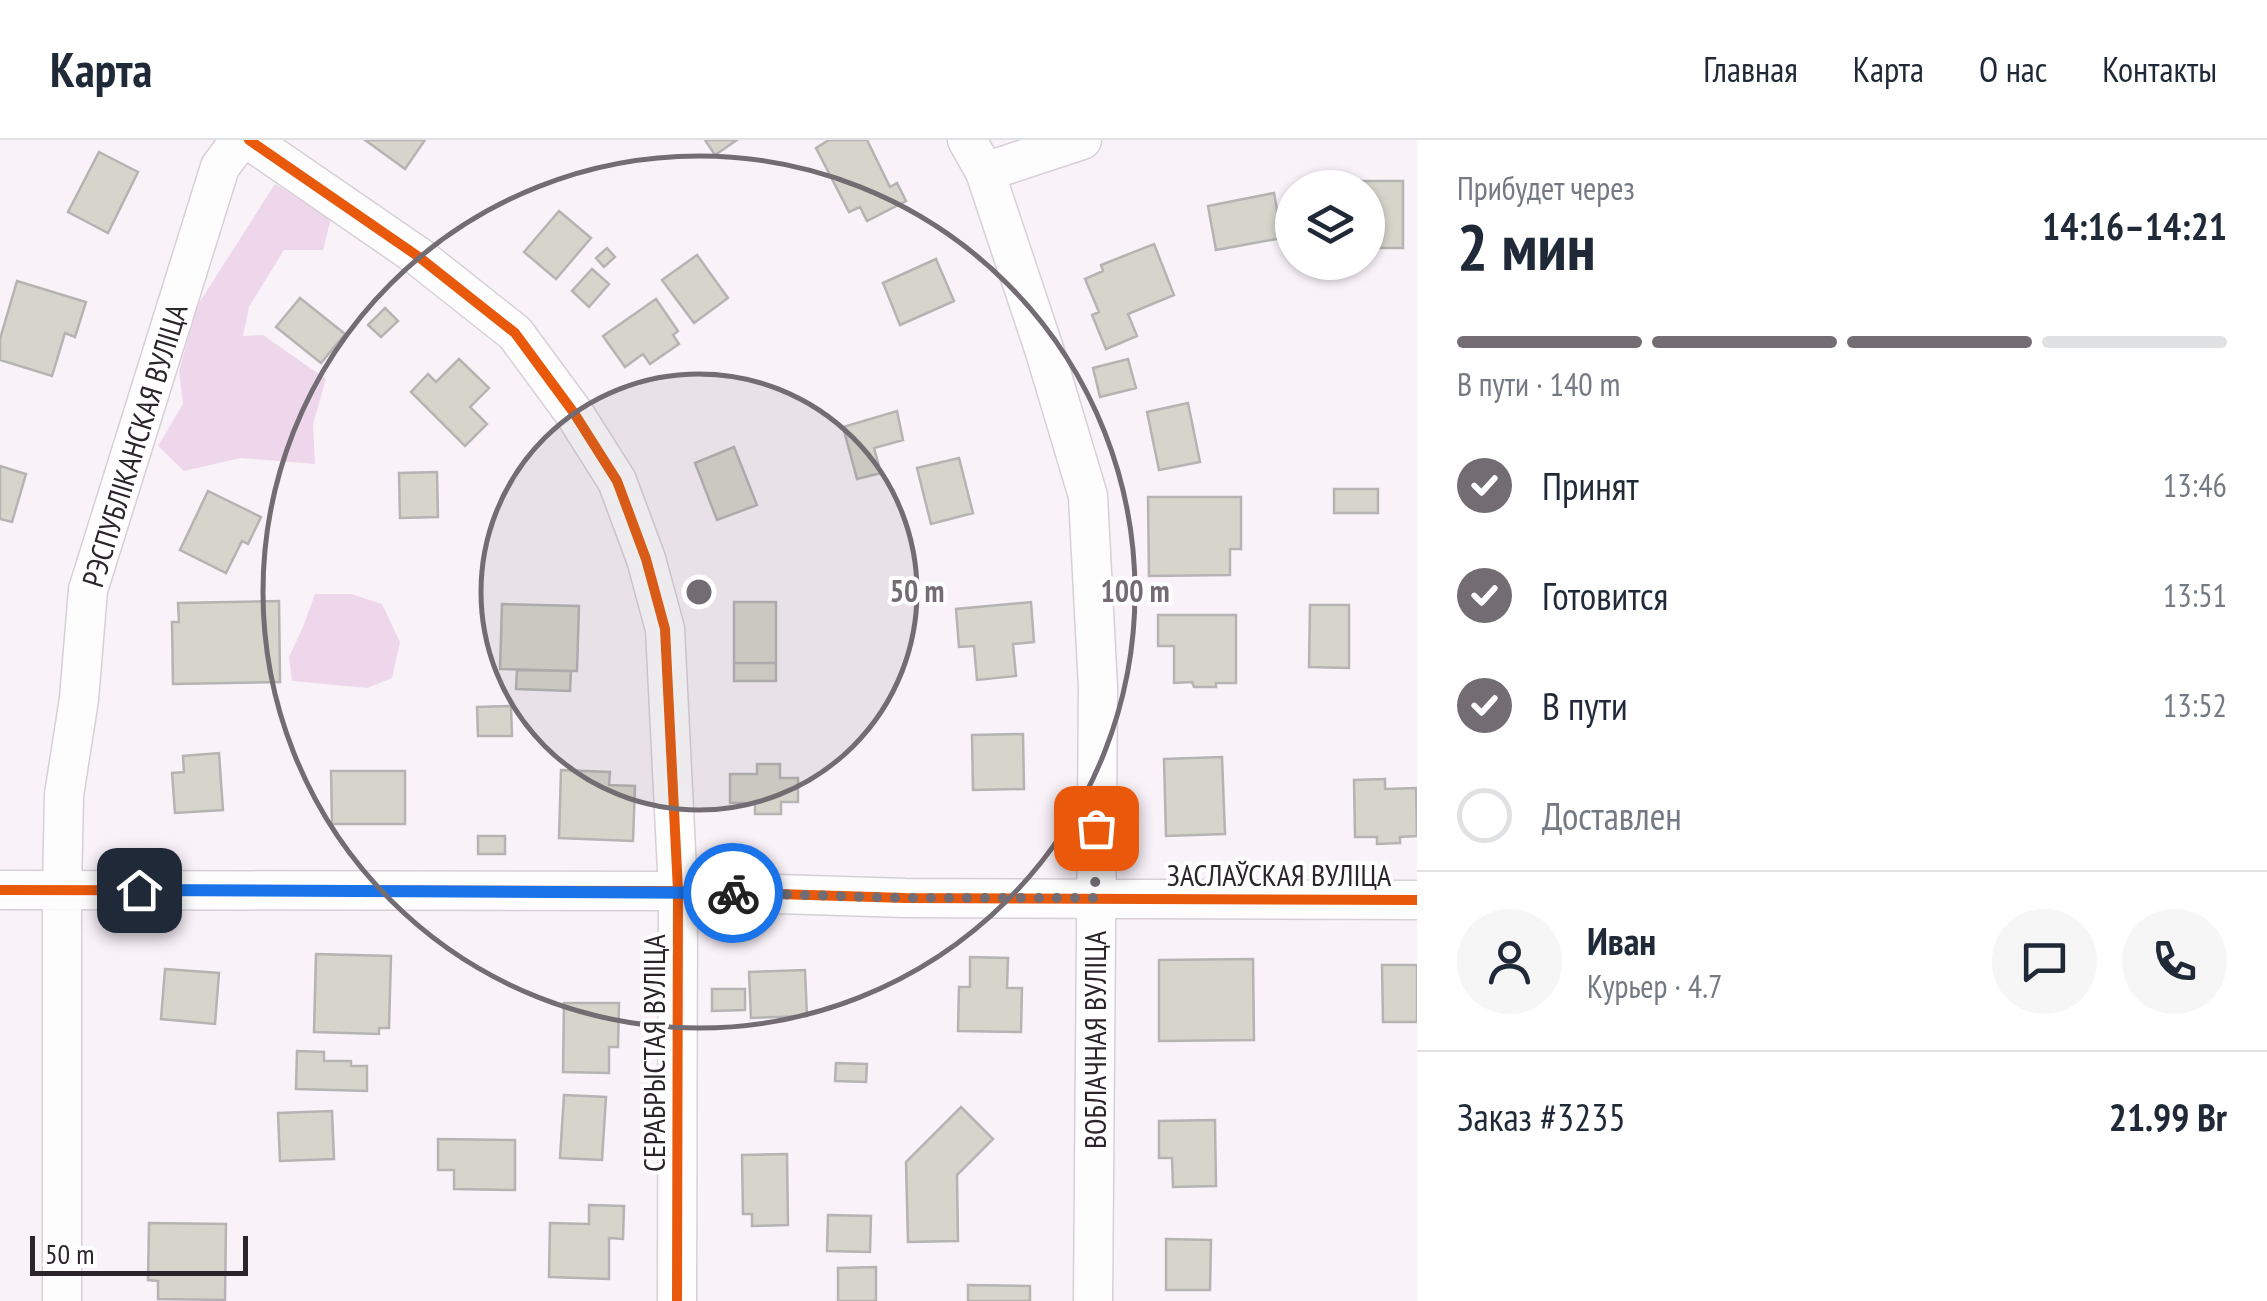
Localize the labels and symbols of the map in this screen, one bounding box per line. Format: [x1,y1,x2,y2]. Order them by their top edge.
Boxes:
street label: РЭСПУБЛІКАНСКАЯ ВУЛІЦА [72,298,196,591]
text: 50 m [890,571,944,610]
text: 100 m [1100,571,1170,610]
centre of rings [681,574,717,610]
pin [1054,786,1139,871]
courier [683,843,783,943]
pin [97,848,182,933]
street label: ЗАСЛАЎСКАЯ ВУЛІЦА [1167,855,1392,894]
street label: ВОБЛАЧНАЯ ВУЛІЦА [1075,930,1114,1149]
street label: СЕРАБРЫСТАЯ ВУЛІЦА [634,933,673,1172]
scale bar [30,1231,248,1276]

